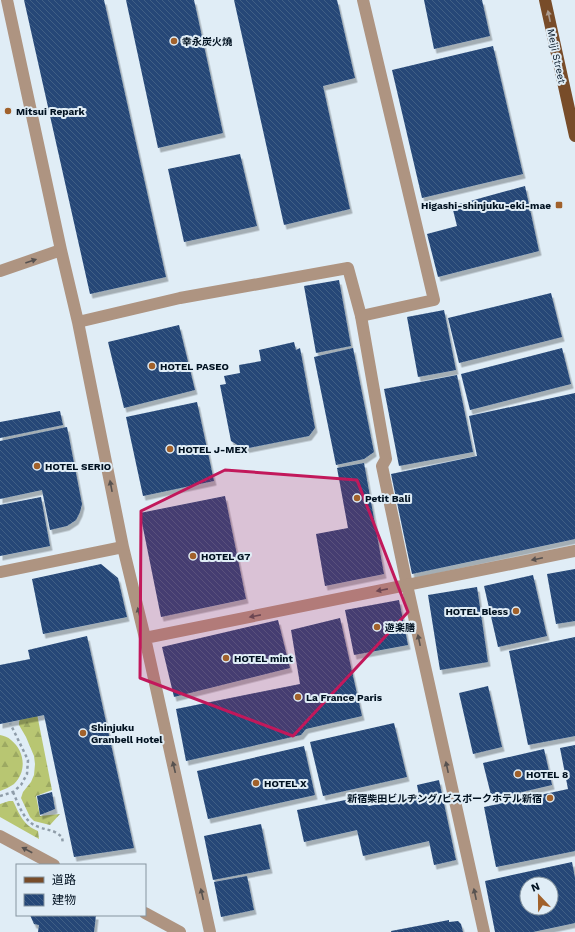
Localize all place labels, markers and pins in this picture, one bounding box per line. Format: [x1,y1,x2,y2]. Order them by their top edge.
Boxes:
marker: 幸永炭火燒 [169,36,179,46]
place label: 幸永炭火燒 [182,36,233,47]
marker: Mitsui Repark [3,106,13,116]
place label: Mitsui Repark [16,106,86,117]
place label: Higashi-shinjuku-eki-mae [421,200,551,211]
marker: Higashi-shinjuku-eki-mae [554,200,564,210]
marker: HOTEL PASEO [147,361,157,371]
place label: HOTEL PASEO [160,361,229,372]
marker: HOTEL J-MEX [165,444,175,454]
place label: HOTEL J-MEX [178,444,248,455]
marker: HOTEL SERIO [32,461,42,471]
place label: HOTEL SERIO [45,461,111,472]
marker: Petit Bali [352,493,362,503]
place label: Petit Bali [365,493,411,504]
marker: HOTEL G7 [188,551,198,561]
place label: HOTEL G7 [201,551,250,562]
place label: HOTEL Bless [445,606,509,617]
marker: HOTEL Bless [511,606,521,616]
marker: 遊楽膳 [372,622,382,632]
place label: 遊楽膳 [385,622,415,633]
marker: HOTEL mint [221,653,231,663]
place label: HOTEL mint [234,653,294,664]
marker: La France Paris [293,692,303,702]
place label: La France Paris [306,692,383,703]
place label: Shinjuku Granbell Hotel [91,722,163,745]
marker: Shinjuku Granbell Hotel [78,728,88,738]
marker: HOTEL 8 [513,769,523,779]
place label: HOTEL 8 [526,769,568,780]
marker: HOTEL X [251,778,261,788]
place label: HOTEL X [264,778,307,789]
place label: 新宿柴田ビルヂング/ビスポークホテル新宿 [347,793,542,804]
marker: 新宿柴田ビルヂング/ビスポークホテル新宿 [545,793,555,803]

